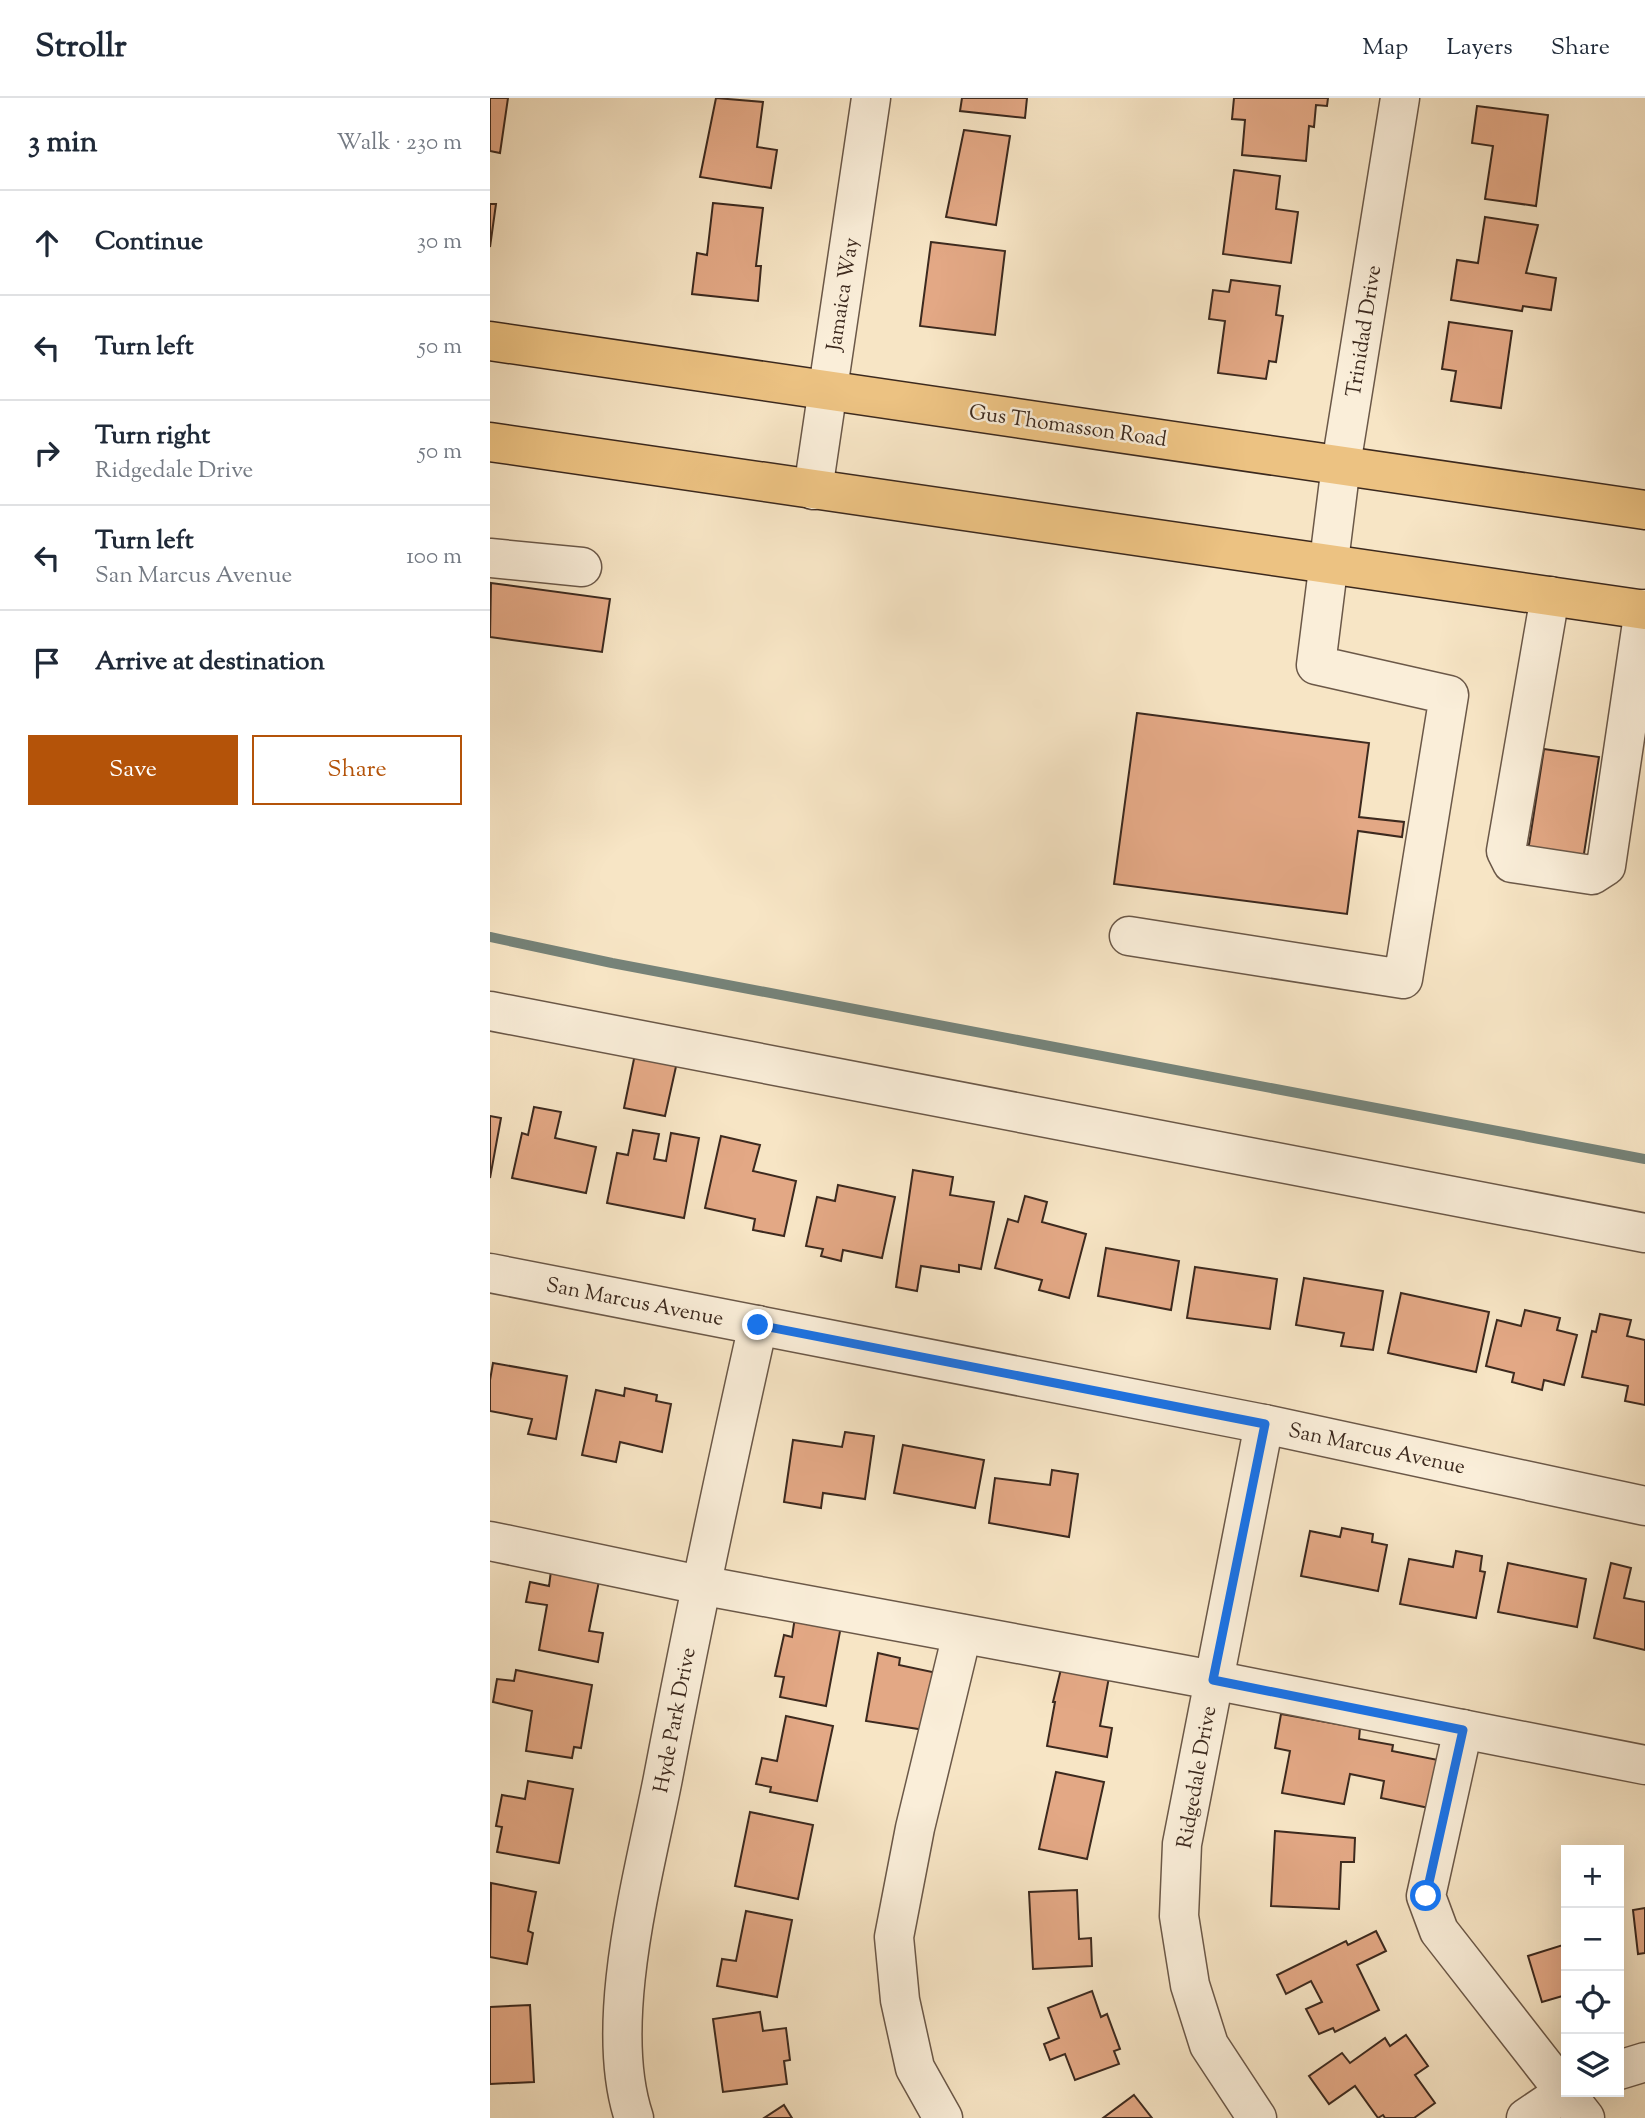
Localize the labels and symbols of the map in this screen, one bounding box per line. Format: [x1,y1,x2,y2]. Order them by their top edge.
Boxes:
street label: Jamaica Way [820,235,868,354]
street label: Trinidad Drive [1340,263,1390,399]
street label: Gus Thomasson Road [967,398,1169,456]
street label: San Marcus Avenue [543,1271,726,1335]
route end [742,1309,773,1340]
street label: San Marcus Avenue [1285,1417,1468,1483]
street label: Hyde Park Drive [647,1645,705,1796]
street label: Ridgedale Drive [1171,1704,1225,1851]
route start [1410,1880,1441,1911]

